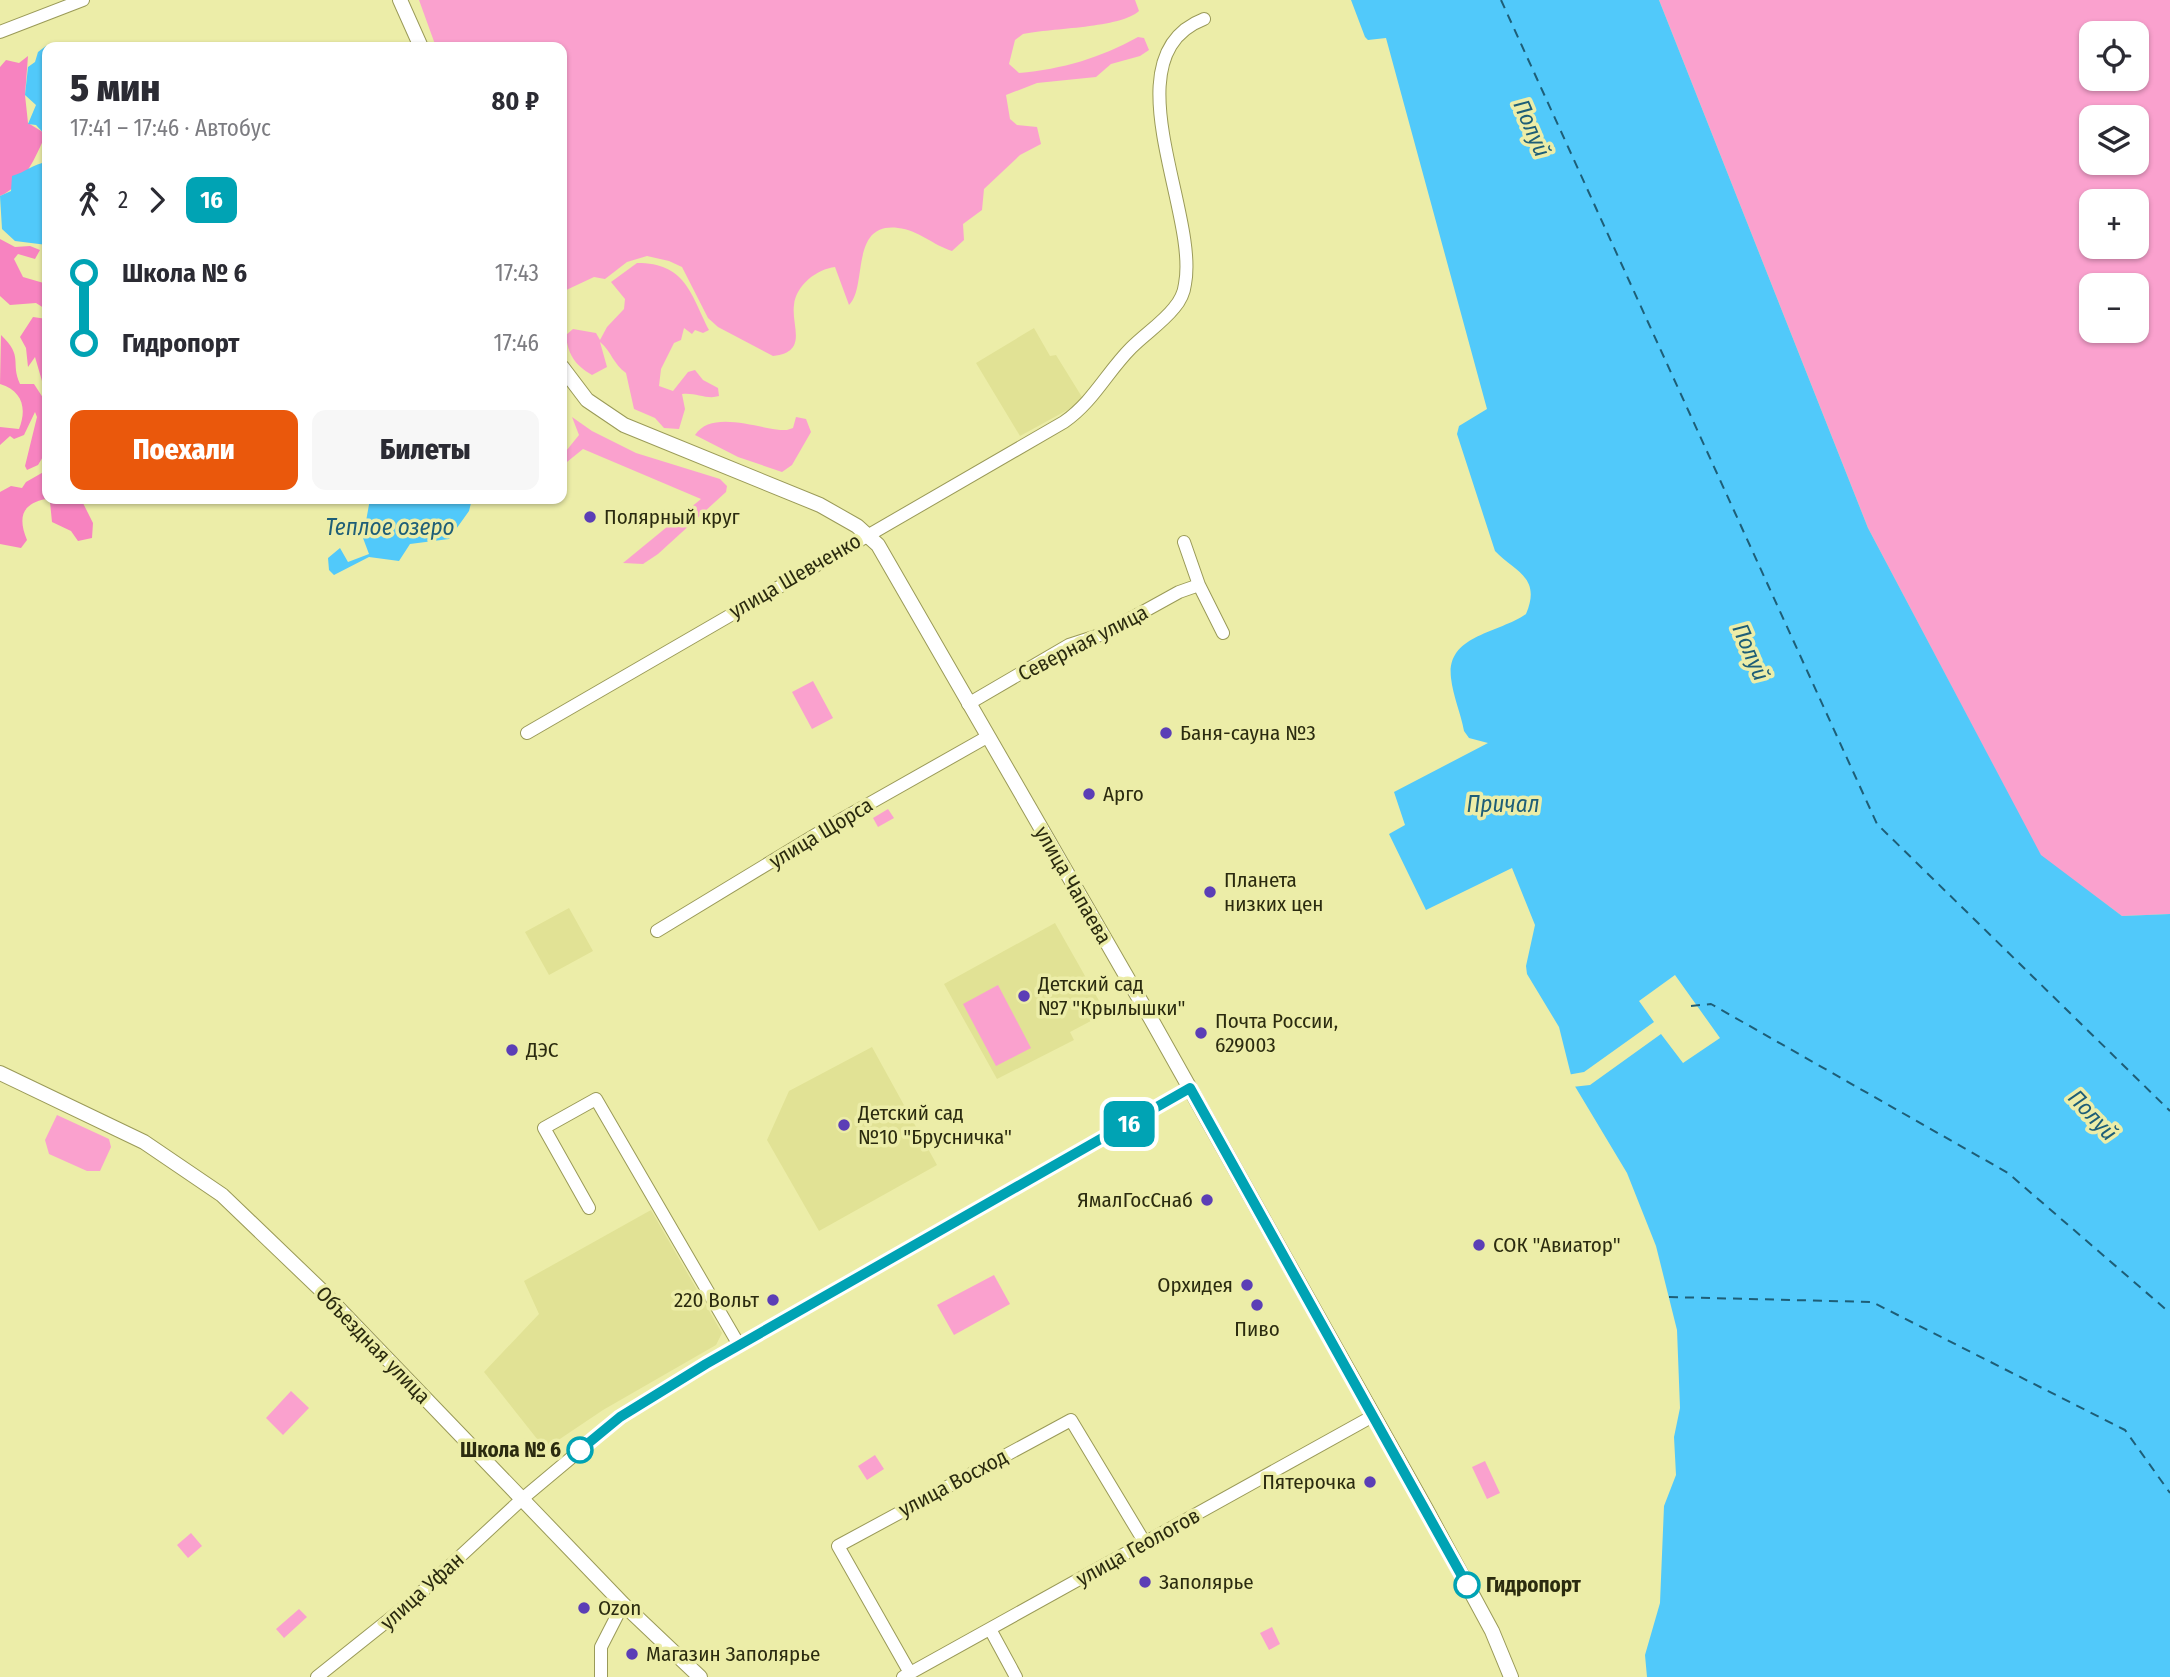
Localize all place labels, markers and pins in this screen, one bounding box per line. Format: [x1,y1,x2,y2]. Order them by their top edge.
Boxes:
place label: Полярный круг [604,504,741,530]
marker: Полярный круг [582,509,598,525]
place label: Баня-сауна №3 [1180,720,1316,746]
marker: Баня-сауна №3 [1158,725,1174,741]
place label: Арго [1103,781,1144,807]
marker: Арго [1081,786,1097,802]
place label: Планета низких цен [1224,867,1324,917]
marker: Планета низких цен [1202,884,1218,900]
place label: Детский сад №7 "Крылышки" [1037,971,1185,1021]
marker: Детский сад №7 "Крылышки" [1016,988,1032,1004]
place label: Почта России, 629003 [1215,1008,1338,1058]
marker: Почта России, 629003 [1193,1025,1209,1041]
place label: ДЭС [525,1037,559,1063]
marker: ДЭС [504,1042,520,1058]
place label: Детский сад №10 "Брусничка" [857,1100,1012,1150]
marker: Детский сад №10 "Брусничка" [836,1117,852,1133]
place label: ЯмалГосСнаб [1077,1187,1193,1213]
marker: ЯмалГосСнаб [1199,1192,1215,1208]
place label: СОК "Авиатор" [1493,1232,1621,1258]
marker: СОК "Авиатор" [1471,1237,1487,1253]
place label: Орхидея [1157,1272,1233,1298]
marker: Орхидея [1239,1277,1255,1293]
place label: 220 Вольт [674,1287,759,1313]
marker: 220 Вольт [765,1292,781,1308]
marker: Пиво [1249,1297,1265,1313]
place label: Пиво [1234,1316,1280,1342]
place label: Школа № 6 [460,1437,561,1463]
marker: Школа № 6 [567,1437,593,1463]
place label: Пятерочка [1262,1469,1356,1495]
marker: Пятерочка [1362,1474,1378,1490]
place label: Заполярье [1159,1569,1254,1595]
marker: Гидропорт [1454,1572,1480,1598]
place label: Гидропорт [1486,1572,1582,1598]
marker: Заполярье [1137,1574,1153,1590]
place label: Ozon [598,1595,641,1621]
marker: Ozon [576,1600,592,1616]
place label: Магазин Заполярье [646,1641,820,1667]
marker: Магазин Заполярье [624,1646,640,1662]

